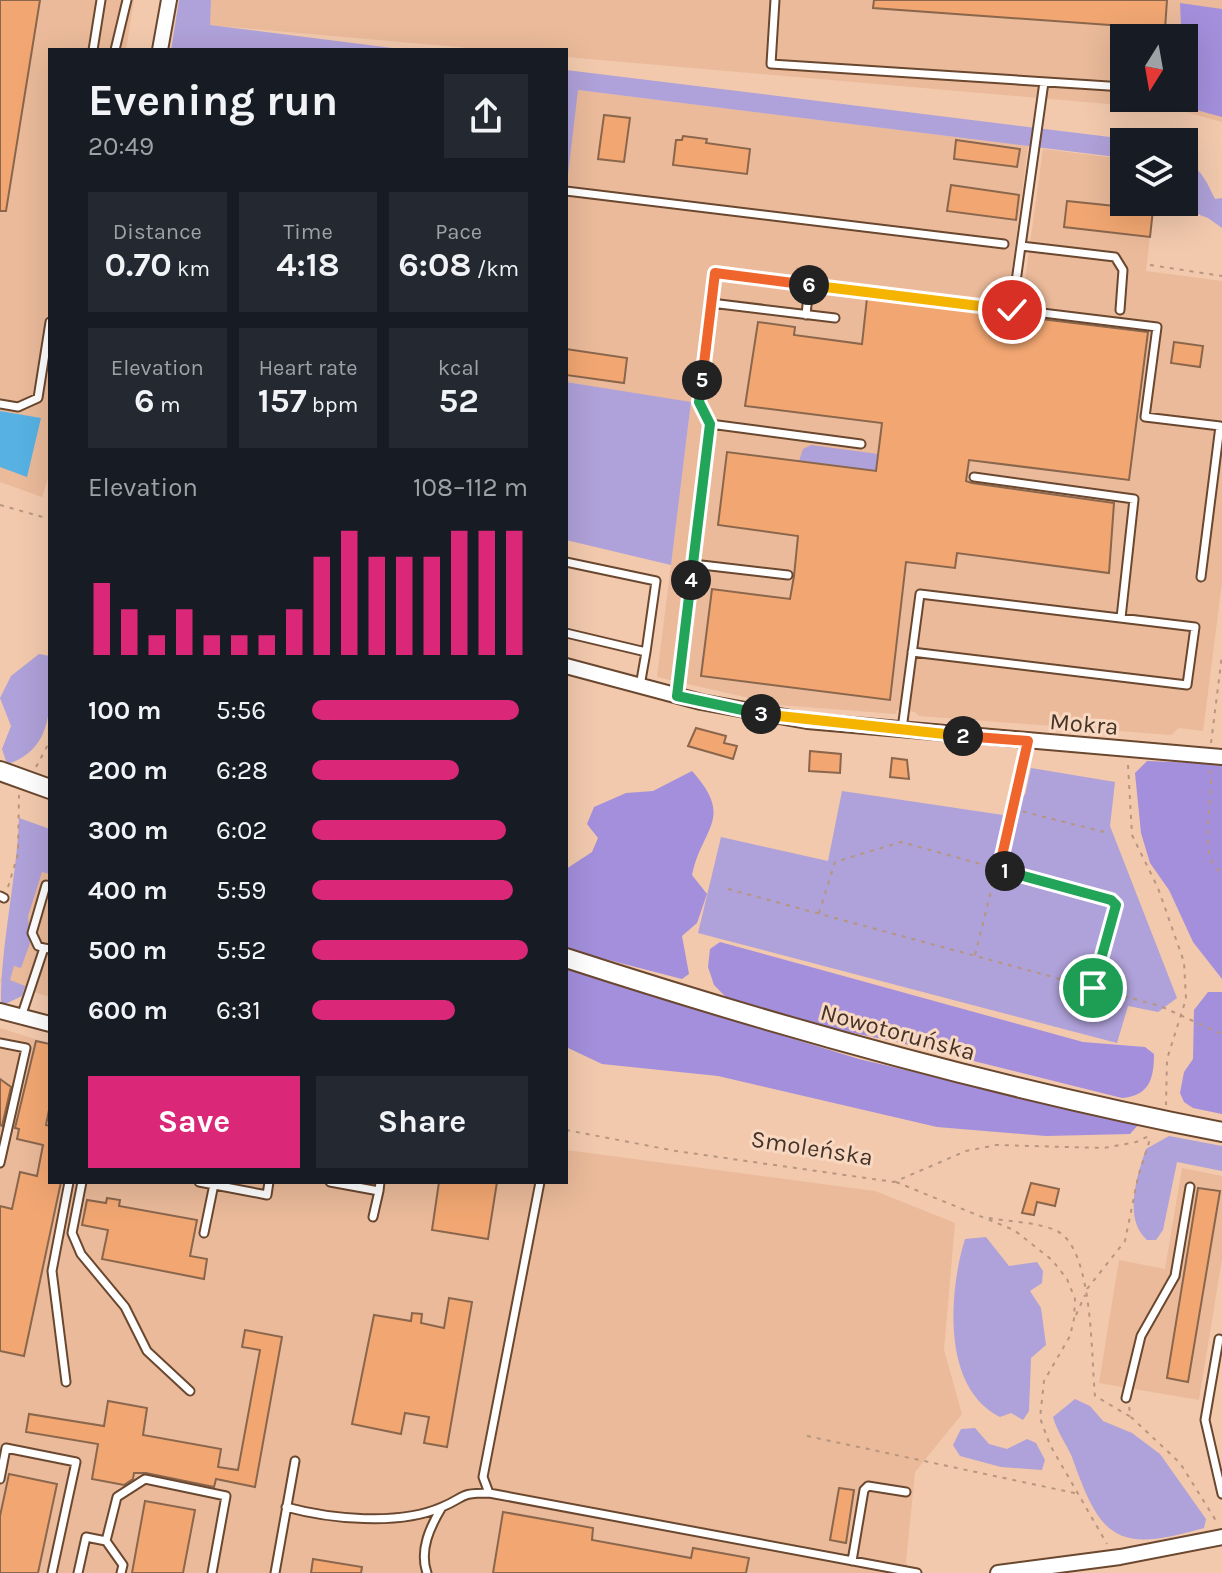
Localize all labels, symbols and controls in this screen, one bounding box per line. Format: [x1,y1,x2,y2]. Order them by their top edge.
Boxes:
north arrow [1110,24,1198,112]
map controls [1110,24,1198,216]
button: share [444,74,528,158]
text: Evening run [88,75,338,126]
button: layers [1110,128,1198,216]
text: 20:49 [88,131,154,162]
text: Distance [113,219,202,245]
text: Time [283,219,333,245]
text: Pace [435,219,482,245]
text: 0.70 [105,245,172,285]
text: 4:18 [276,245,340,285]
text: 6:08 [398,245,471,285]
text: km [172,256,210,282]
text: /km [471,256,519,282]
pin: 6 [789,265,829,305]
text: 6 [802,272,816,298]
pin [978,276,1046,344]
icon: check [990,288,1034,332]
text: Elevation [111,355,204,381]
text: Heart rate [258,355,358,381]
text: kcal [438,355,480,381]
pin: 5 [682,360,722,400]
text: 5 [696,367,708,393]
text: 6 [134,381,155,421]
text: 157 [258,381,307,421]
text: 52 [438,381,479,421]
text: m [155,392,181,418]
text: bpm [307,392,358,418]
text: Elevation [88,472,198,503]
text: 108–112 m [413,472,528,503]
pin: 4 [671,560,711,600]
text: 4 [684,567,698,593]
pin: 3 [741,694,781,734]
text: 100 m [88,695,161,726]
text: 5:56 [216,695,266,726]
text: 3 [754,701,768,727]
street label: Mokra [1048,707,1120,741]
pin: 2 [943,716,983,756]
text: 2 [956,723,970,749]
text: 200 m [88,755,168,786]
text: 6:28 [216,755,268,786]
text: 300 m [88,815,168,846]
text: 6:02 [216,815,267,846]
pin: 1 [985,851,1025,891]
text: 1 [1001,858,1009,884]
text: 400 m [88,875,168,906]
text: 5:59 [216,875,266,906]
text: 500 m [88,935,167,966]
text: 5:52 [216,935,266,966]
pin [1059,954,1127,1022]
icon: arrive [1071,966,1115,1010]
text: 600 m [88,995,168,1026]
text: 6:31 [216,995,261,1026]
street label: Nowotoruńska [817,998,979,1066]
button: Save [88,1076,300,1168]
button: Share [316,1076,528,1168]
street label: Smoleńska [749,1125,875,1171]

